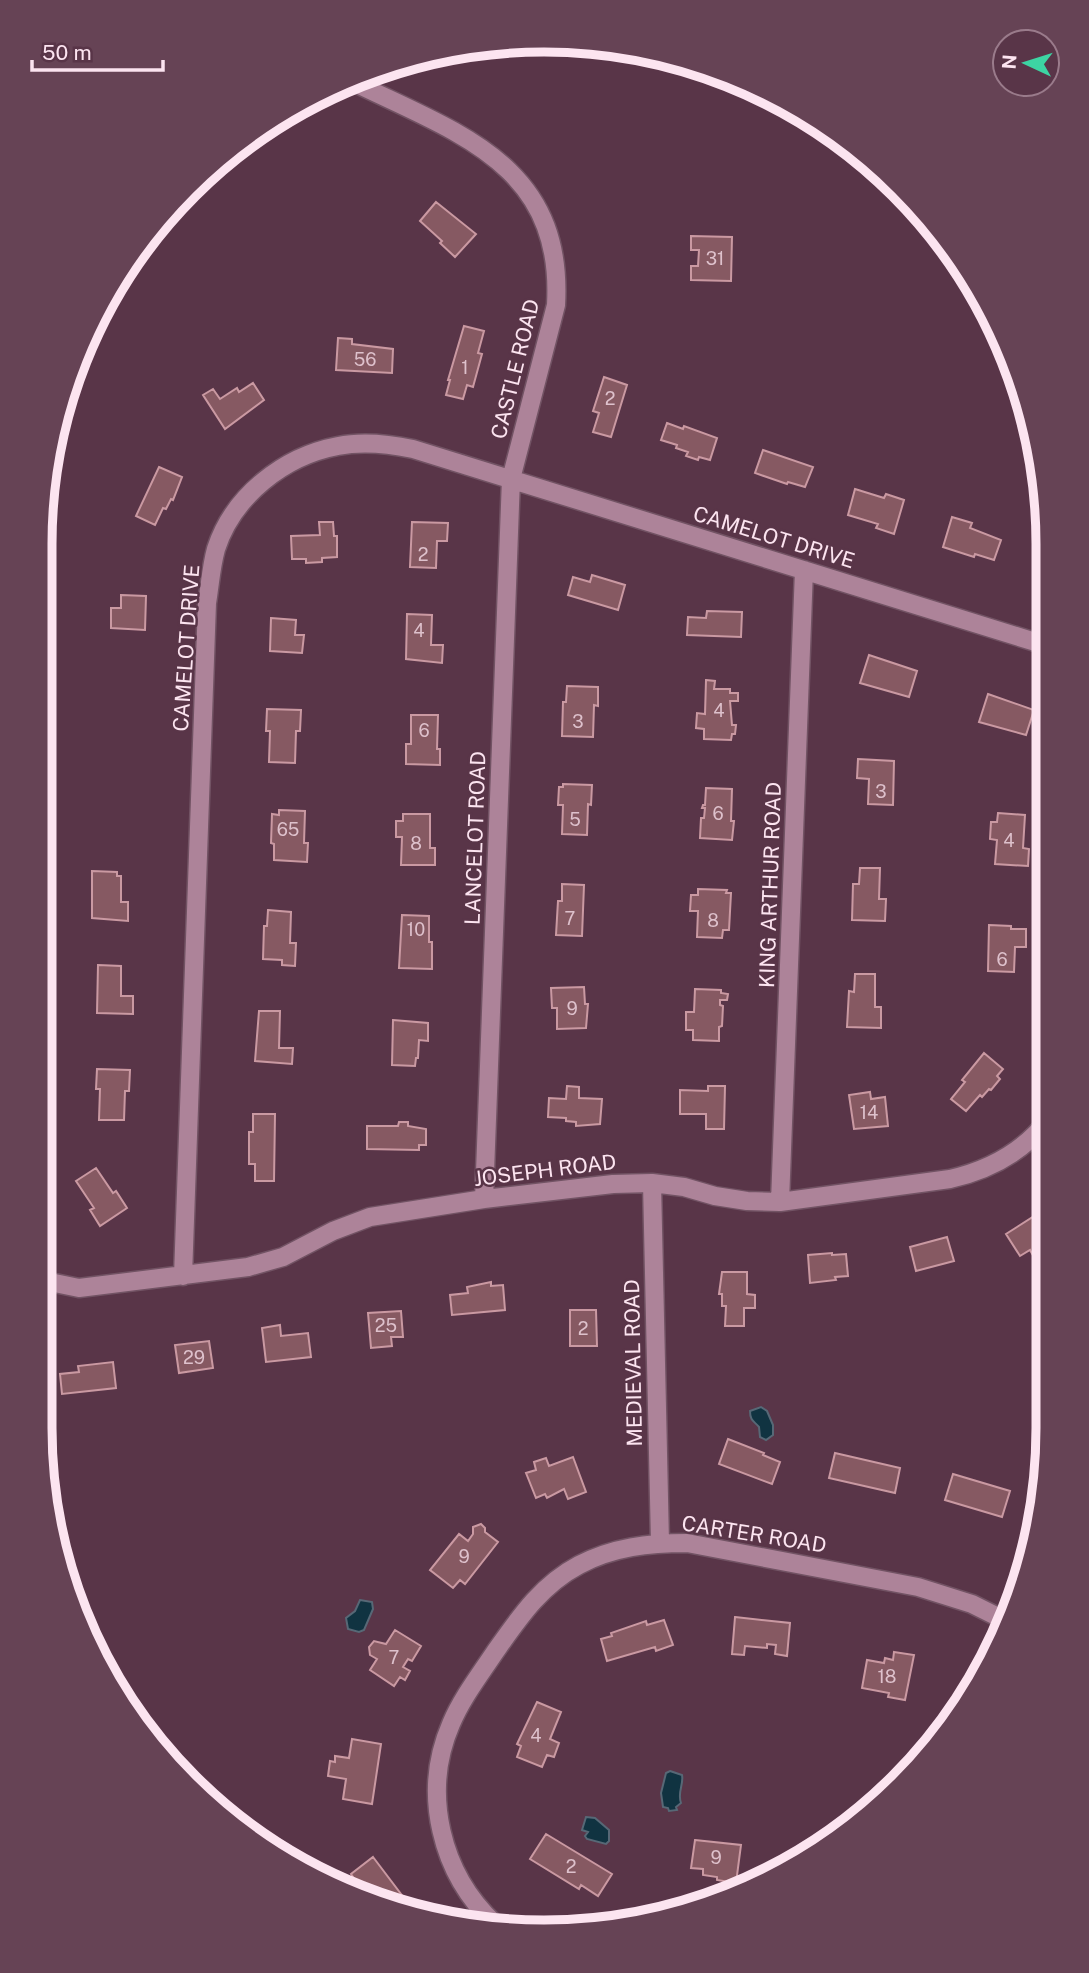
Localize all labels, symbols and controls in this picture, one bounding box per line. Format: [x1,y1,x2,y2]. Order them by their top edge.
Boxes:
scale bar [32,28,163,72]
north arrow [991,28,1061,98]
text: 50 m [42,40,92,65]
text: N [998,54,1021,70]
house number: 31 [706,248,724,269]
street label: CASTLE ROAD [486,296,544,442]
house number: 56 [354,349,376,370]
house number: 1 [461,357,469,378]
house number: 2 [605,388,615,409]
street label: CAMELOT DRIVE [690,501,858,573]
house number: 2 [418,544,428,565]
street label: CAMELOT DRIVE [168,564,204,732]
house number: 4 [413,620,425,641]
house number: 4 [713,700,725,721]
house number: 3 [572,711,584,732]
house number: 6 [418,720,430,741]
street label: LANCELOT ROAD [459,751,491,925]
house number: 3 [875,781,887,802]
street label: KING ARTHUR ROAD [754,782,786,988]
house number: 6 [712,803,724,824]
house number: 5 [569,809,581,830]
house number: 65 [277,819,299,840]
house number: 4 [1003,830,1015,851]
house number: 8 [410,833,422,854]
house number: 7 [565,908,575,929]
house number: 8 [707,910,719,931]
house number: 10 [407,919,425,940]
house number: 6 [996,949,1008,970]
house number: 9 [566,998,578,1019]
house number: 14 [860,1102,878,1123]
street label: JOSEPH ROAD [472,1149,618,1191]
street label: MEDIEVAL ROAD [619,1279,647,1447]
house number: 25 [375,1315,397,1336]
house number: 2 [578,1318,588,1339]
house number: 29 [183,1347,205,1368]
street label: CARTER ROAD [680,1510,828,1558]
house number: 9 [458,1546,470,1567]
house number: 7 [389,1647,399,1668]
house number: 18 [878,1666,896,1687]
house number: 4 [530,1725,542,1746]
house number: 9 [710,1847,722,1868]
house number: 2 [566,1856,576,1877]

